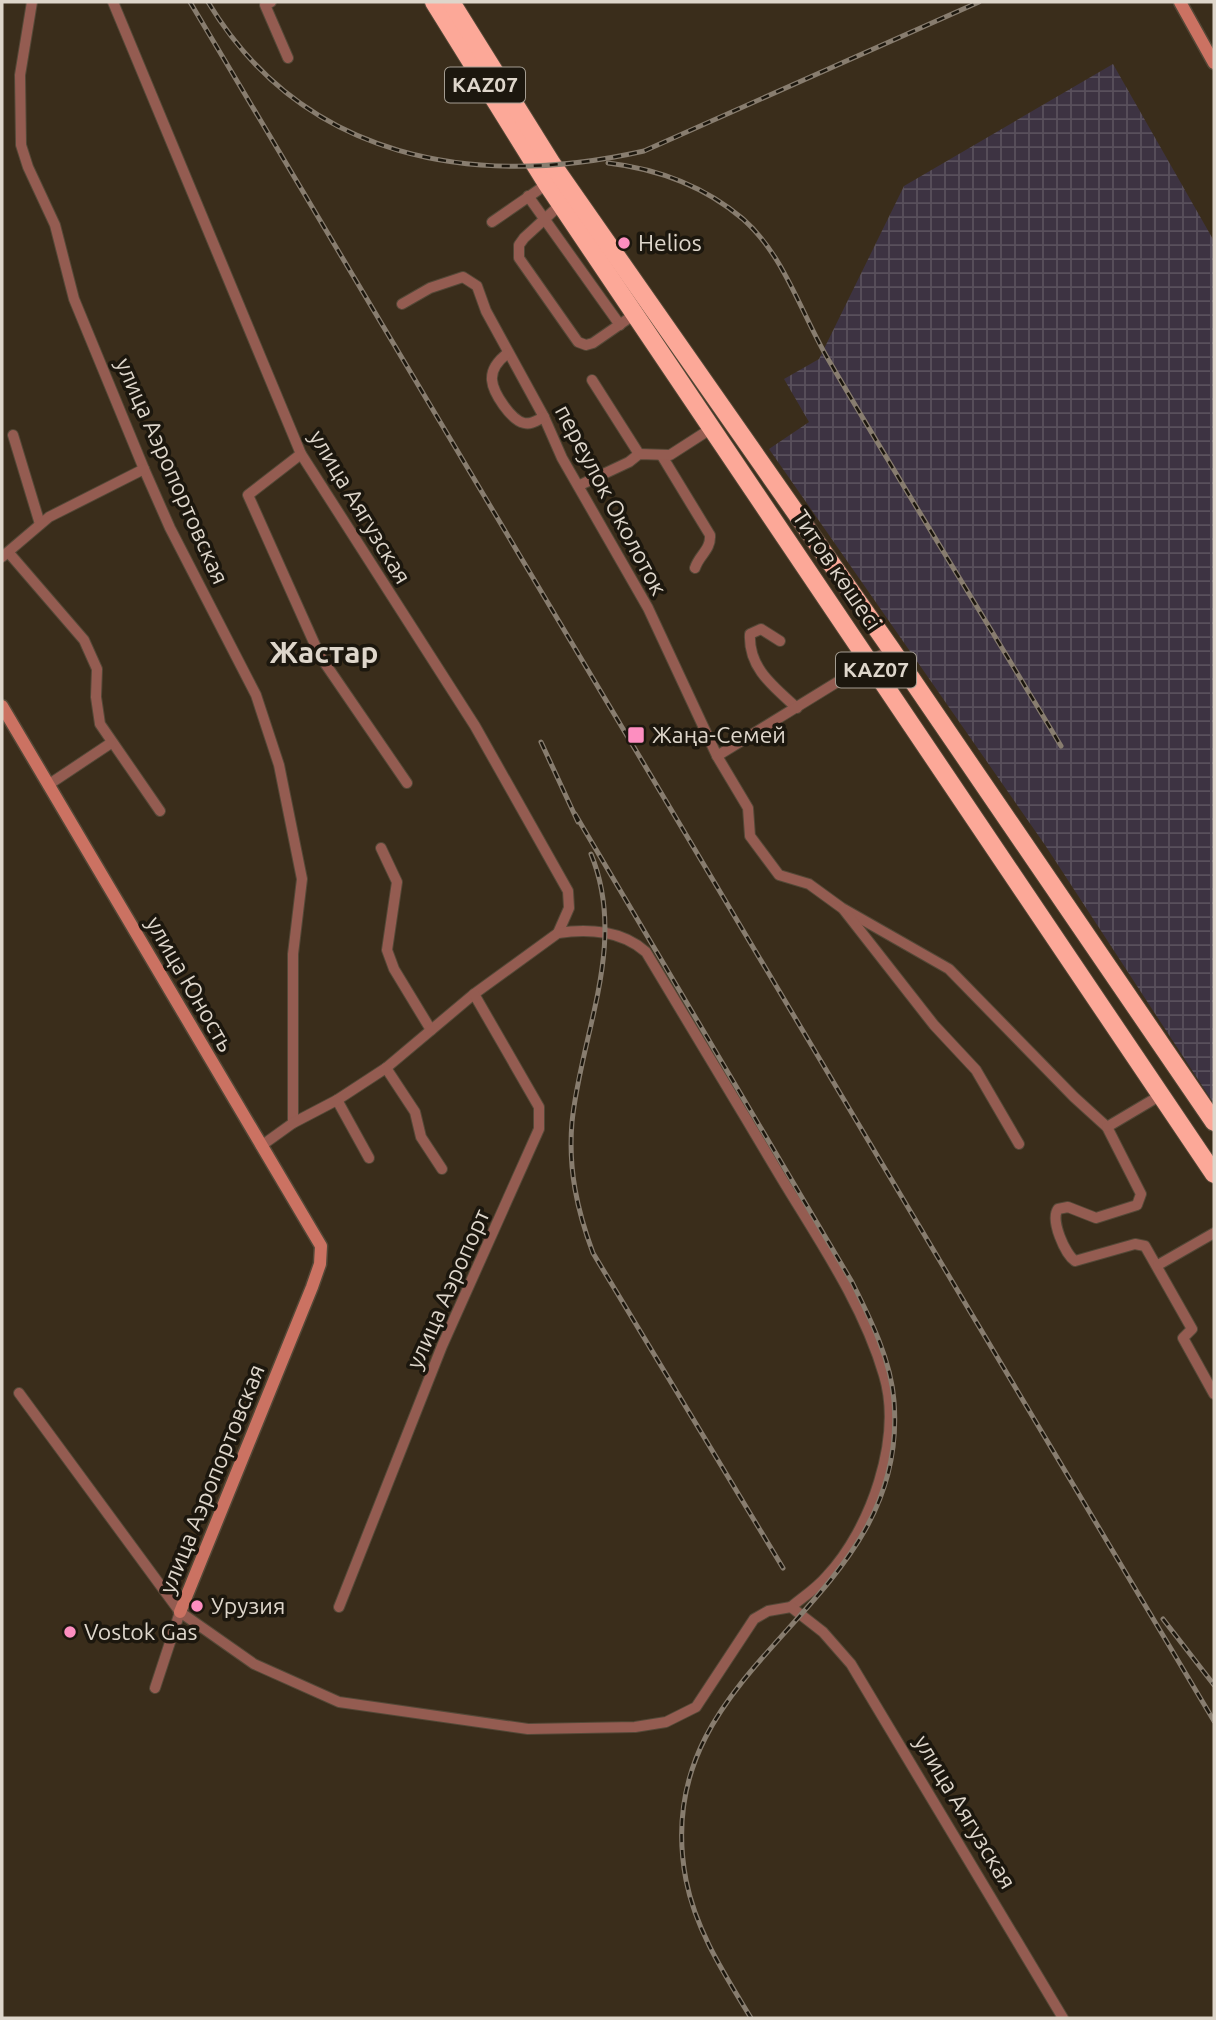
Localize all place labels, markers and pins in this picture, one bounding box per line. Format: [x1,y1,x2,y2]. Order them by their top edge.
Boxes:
place label: Helios [638,230,702,255]
marker: Helios [616,235,632,251]
place label: Жаңа-Семей [652,722,786,747]
marker: Жаңа-Семей [626,725,646,745]
place label: Урузия [211,1593,285,1618]
marker: Урузия [189,1598,205,1614]
place label: Vostok Gas [84,1619,198,1644]
marker: Vostok Gas [62,1624,78,1640]

